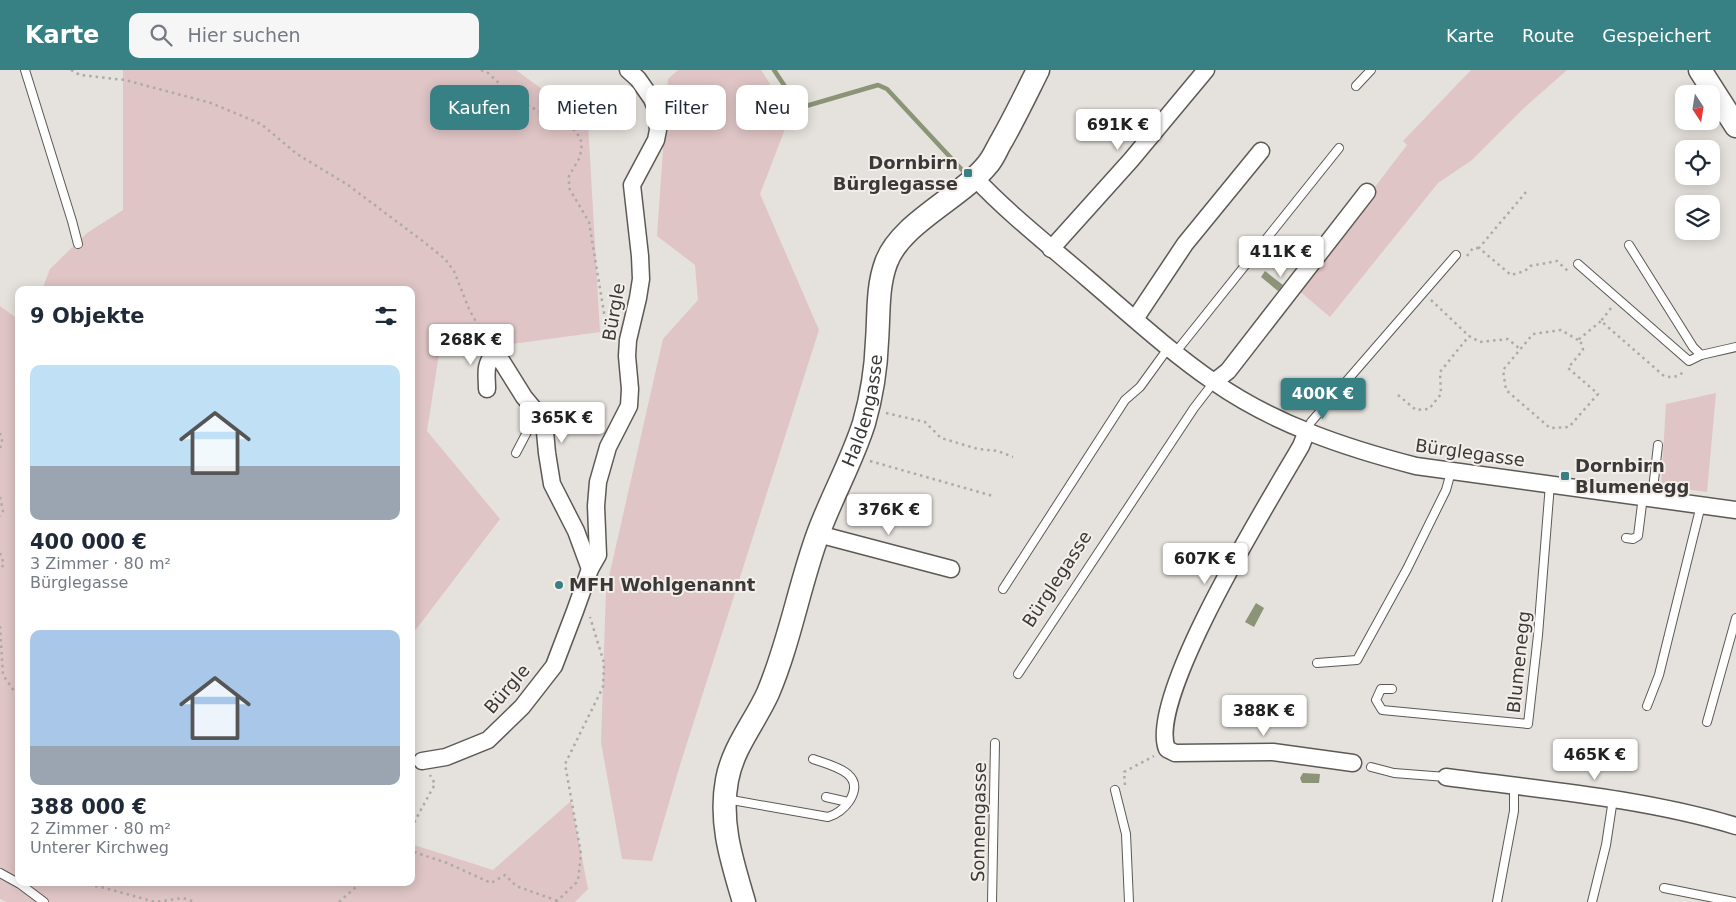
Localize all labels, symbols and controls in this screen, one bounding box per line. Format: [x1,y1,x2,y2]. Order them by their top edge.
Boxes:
search box [129,13,479,58]
text: Karte [25,21,99,49]
icon: search [147,21,175,49]
text: Hier suchen [187,24,301,46]
text: Karte [1446,25,1494,46]
text: Route [1522,25,1574,46]
text: Gespeichert [1602,25,1711,46]
chip: Kaufen [430,85,529,130]
chip: Mieten [539,85,636,130]
chip: Filter [646,85,726,130]
chip: Neu [736,85,808,130]
north arrow [1675,85,1720,130]
map controls [1675,85,1720,240]
pin: 691K € [1077,108,1159,151]
text: 691K € [1087,115,1149,134]
button: locate [1675,140,1720,185]
place label: Dornbirn Bürglegasse [833,152,958,194]
marker: Dornbirn Bürglegasse [962,167,974,179]
button: layers [1675,195,1720,240]
pin: 411K € [1240,236,1322,278]
text: 411K € [1250,242,1312,261]
street label: Bürgle [598,281,629,342]
icon: filters [372,302,400,330]
text: 9 Objekte [30,304,145,328]
pin: 268K € [430,324,512,366]
text: 268K € [440,330,502,349]
street label: Haldengasse [837,353,886,470]
pin: 400K € [1282,378,1364,420]
text: 400K € [1292,384,1354,403]
icon: home [170,398,260,488]
pin: 365K € [521,402,603,444]
text: 365K € [531,408,593,427]
street label: Bürglegasse [1414,434,1526,471]
place label: Dornbirn Blumenegg [1575,455,1689,497]
marker: Dornbirn Blumenegg [1559,470,1571,482]
pin: 376K € [848,494,930,536]
text: 376K € [858,500,920,519]
street label: Bürglegasse [1018,527,1096,631]
text: 400 000 € [30,530,147,554]
pin: 607K € [1164,542,1246,585]
text: 607K € [1174,549,1236,568]
text: 3 Zimmer · 80 m² [30,554,171,573]
text: Bürglegasse [30,573,128,592]
place label: MFH Wohlgenannt [569,574,756,595]
marker: MFH Wohlgenannt [553,579,565,591]
street label: Blumenegg [1503,610,1534,714]
street label: Bürgle [480,660,534,718]
icon: home [170,663,260,753]
pin: 388K € [1223,694,1305,737]
text: 388K € [1233,701,1295,720]
pin: 465K € [1554,738,1636,781]
text: 465K € [1564,745,1626,764]
street label: Sonnengasse [967,762,990,882]
text: 388 000 € [30,795,147,819]
text: 2 Zimmer · 80 m² [30,819,171,838]
text: Unterer Kirchweg [30,838,169,857]

